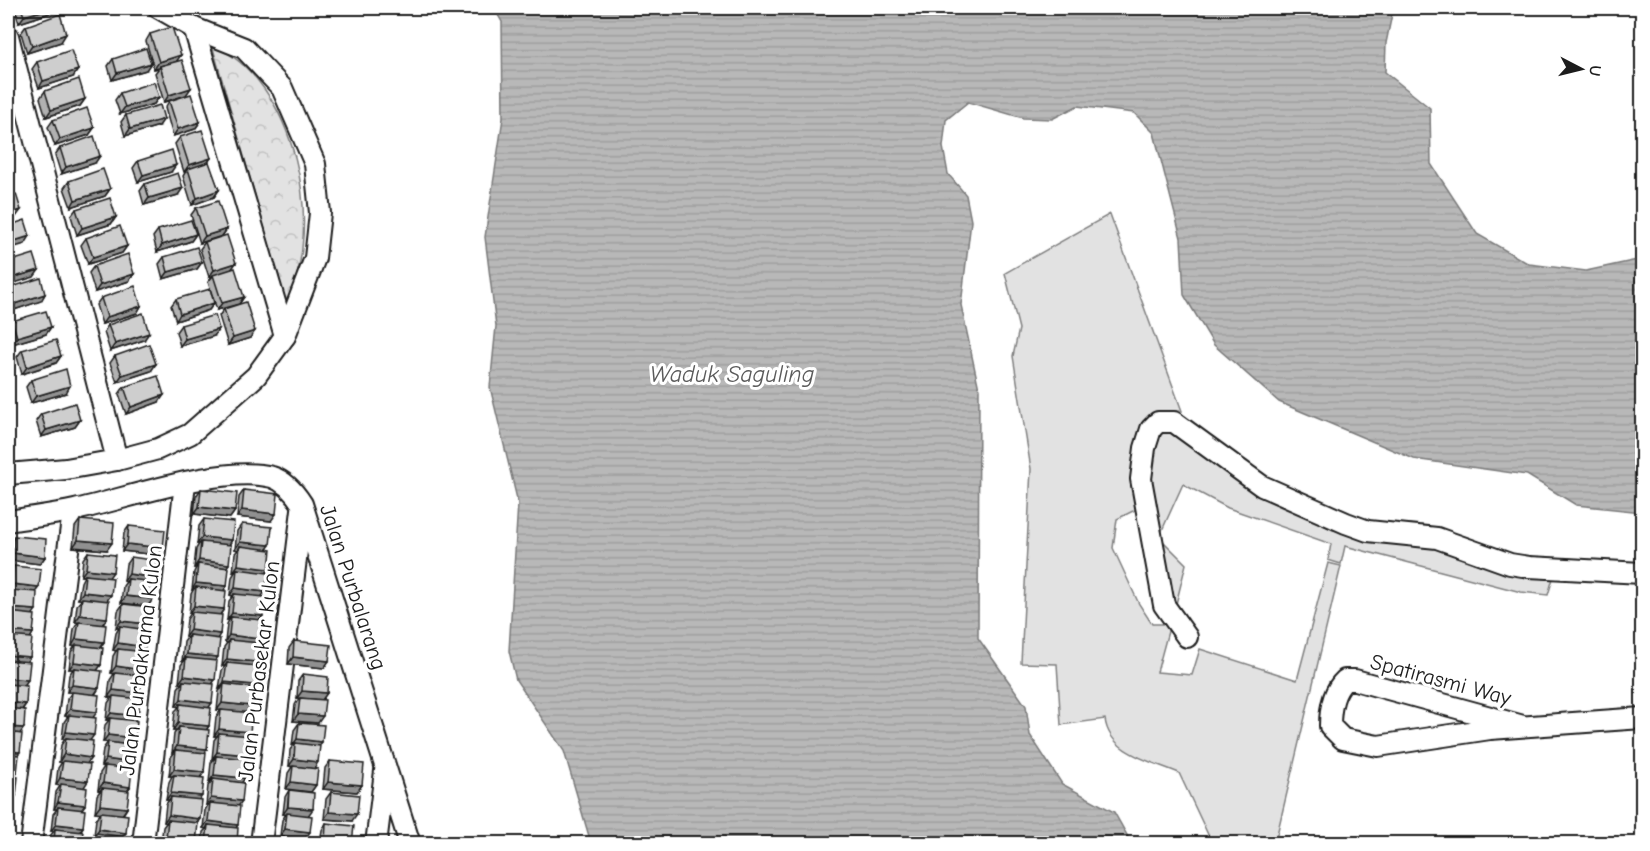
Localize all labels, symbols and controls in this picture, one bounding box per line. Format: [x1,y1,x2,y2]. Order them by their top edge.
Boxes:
north arrow [1551,39,1611,99]
text: U [1585,64,1604,77]
water label: Waduk Saguling [650,360,814,388]
street label: Jalan Purbalarang [314,501,392,673]
street label: Jalan Purbakrama Kulon [114,543,168,777]
street label: Jalan Purbasekar Kulon [233,559,285,783]
street label: Spatirasmi Way [1368,649,1514,711]

